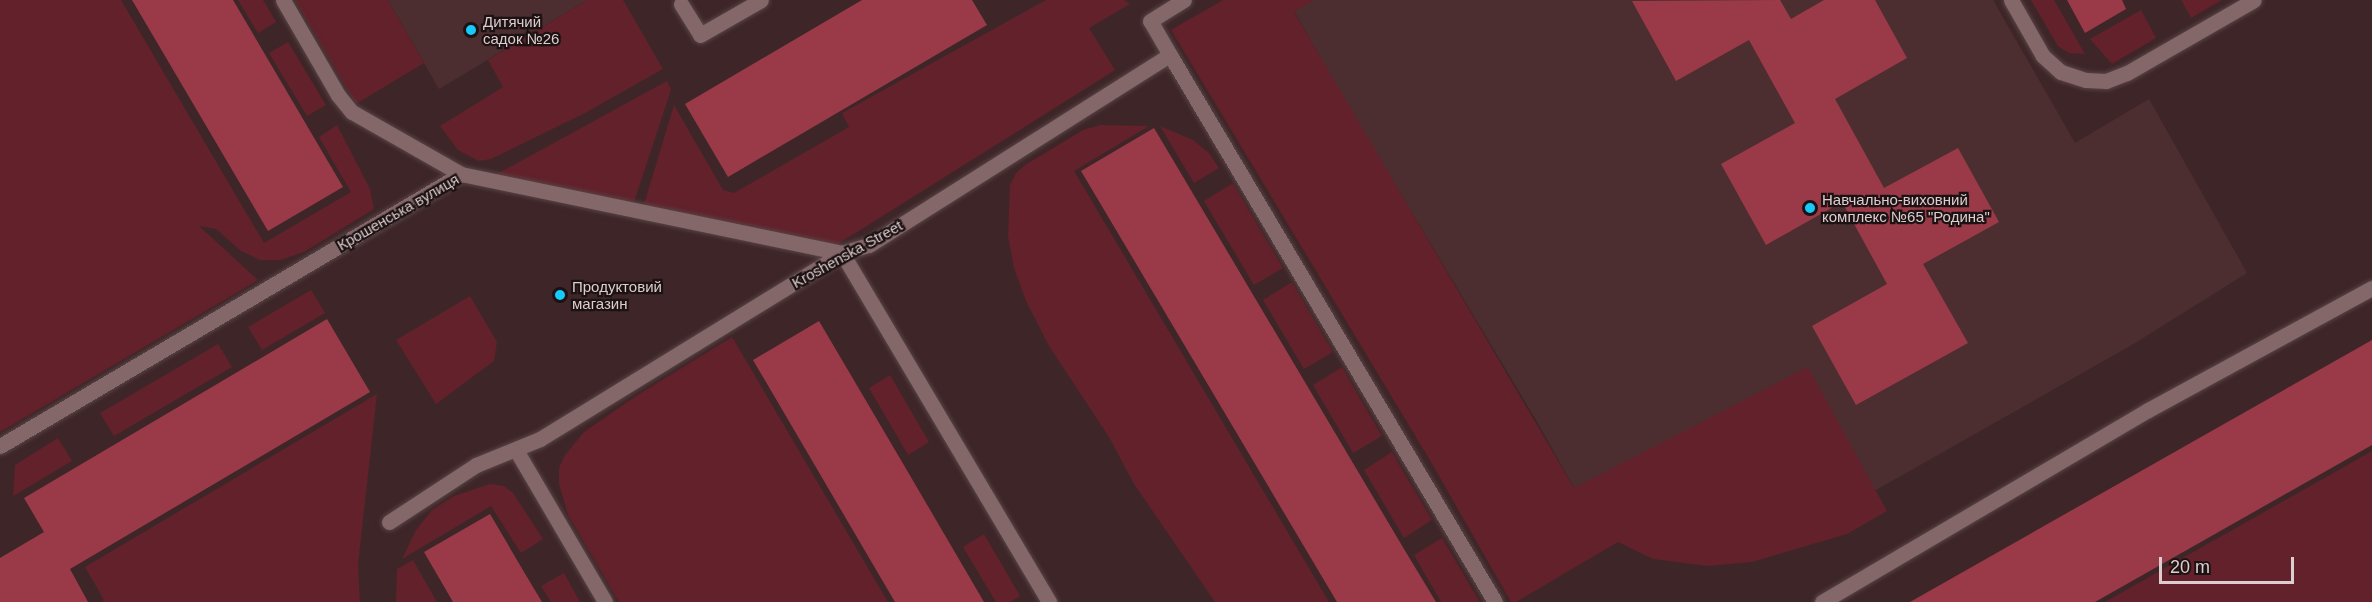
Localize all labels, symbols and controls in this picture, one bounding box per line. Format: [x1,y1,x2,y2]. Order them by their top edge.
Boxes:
place label: Дитячий садок №26 [483,12,559,47]
marker: Дитячий садок №26 [464,23,478,37]
street label: Крошенська вулиця [334,170,462,254]
place label: Навчально-виховний комплекс №65 "Родина" [1822,190,1990,225]
marker: Навчально-виховний комплекс №65 "Родина" [1803,201,1817,215]
street label: Kroshenska Street [789,216,905,292]
place label: Продуктовий магазин [572,277,662,312]
marker: Продуктовий магазин [553,288,567,302]
scale bar [2162,545,2297,583]
text: 20 m [2170,557,2210,577]

